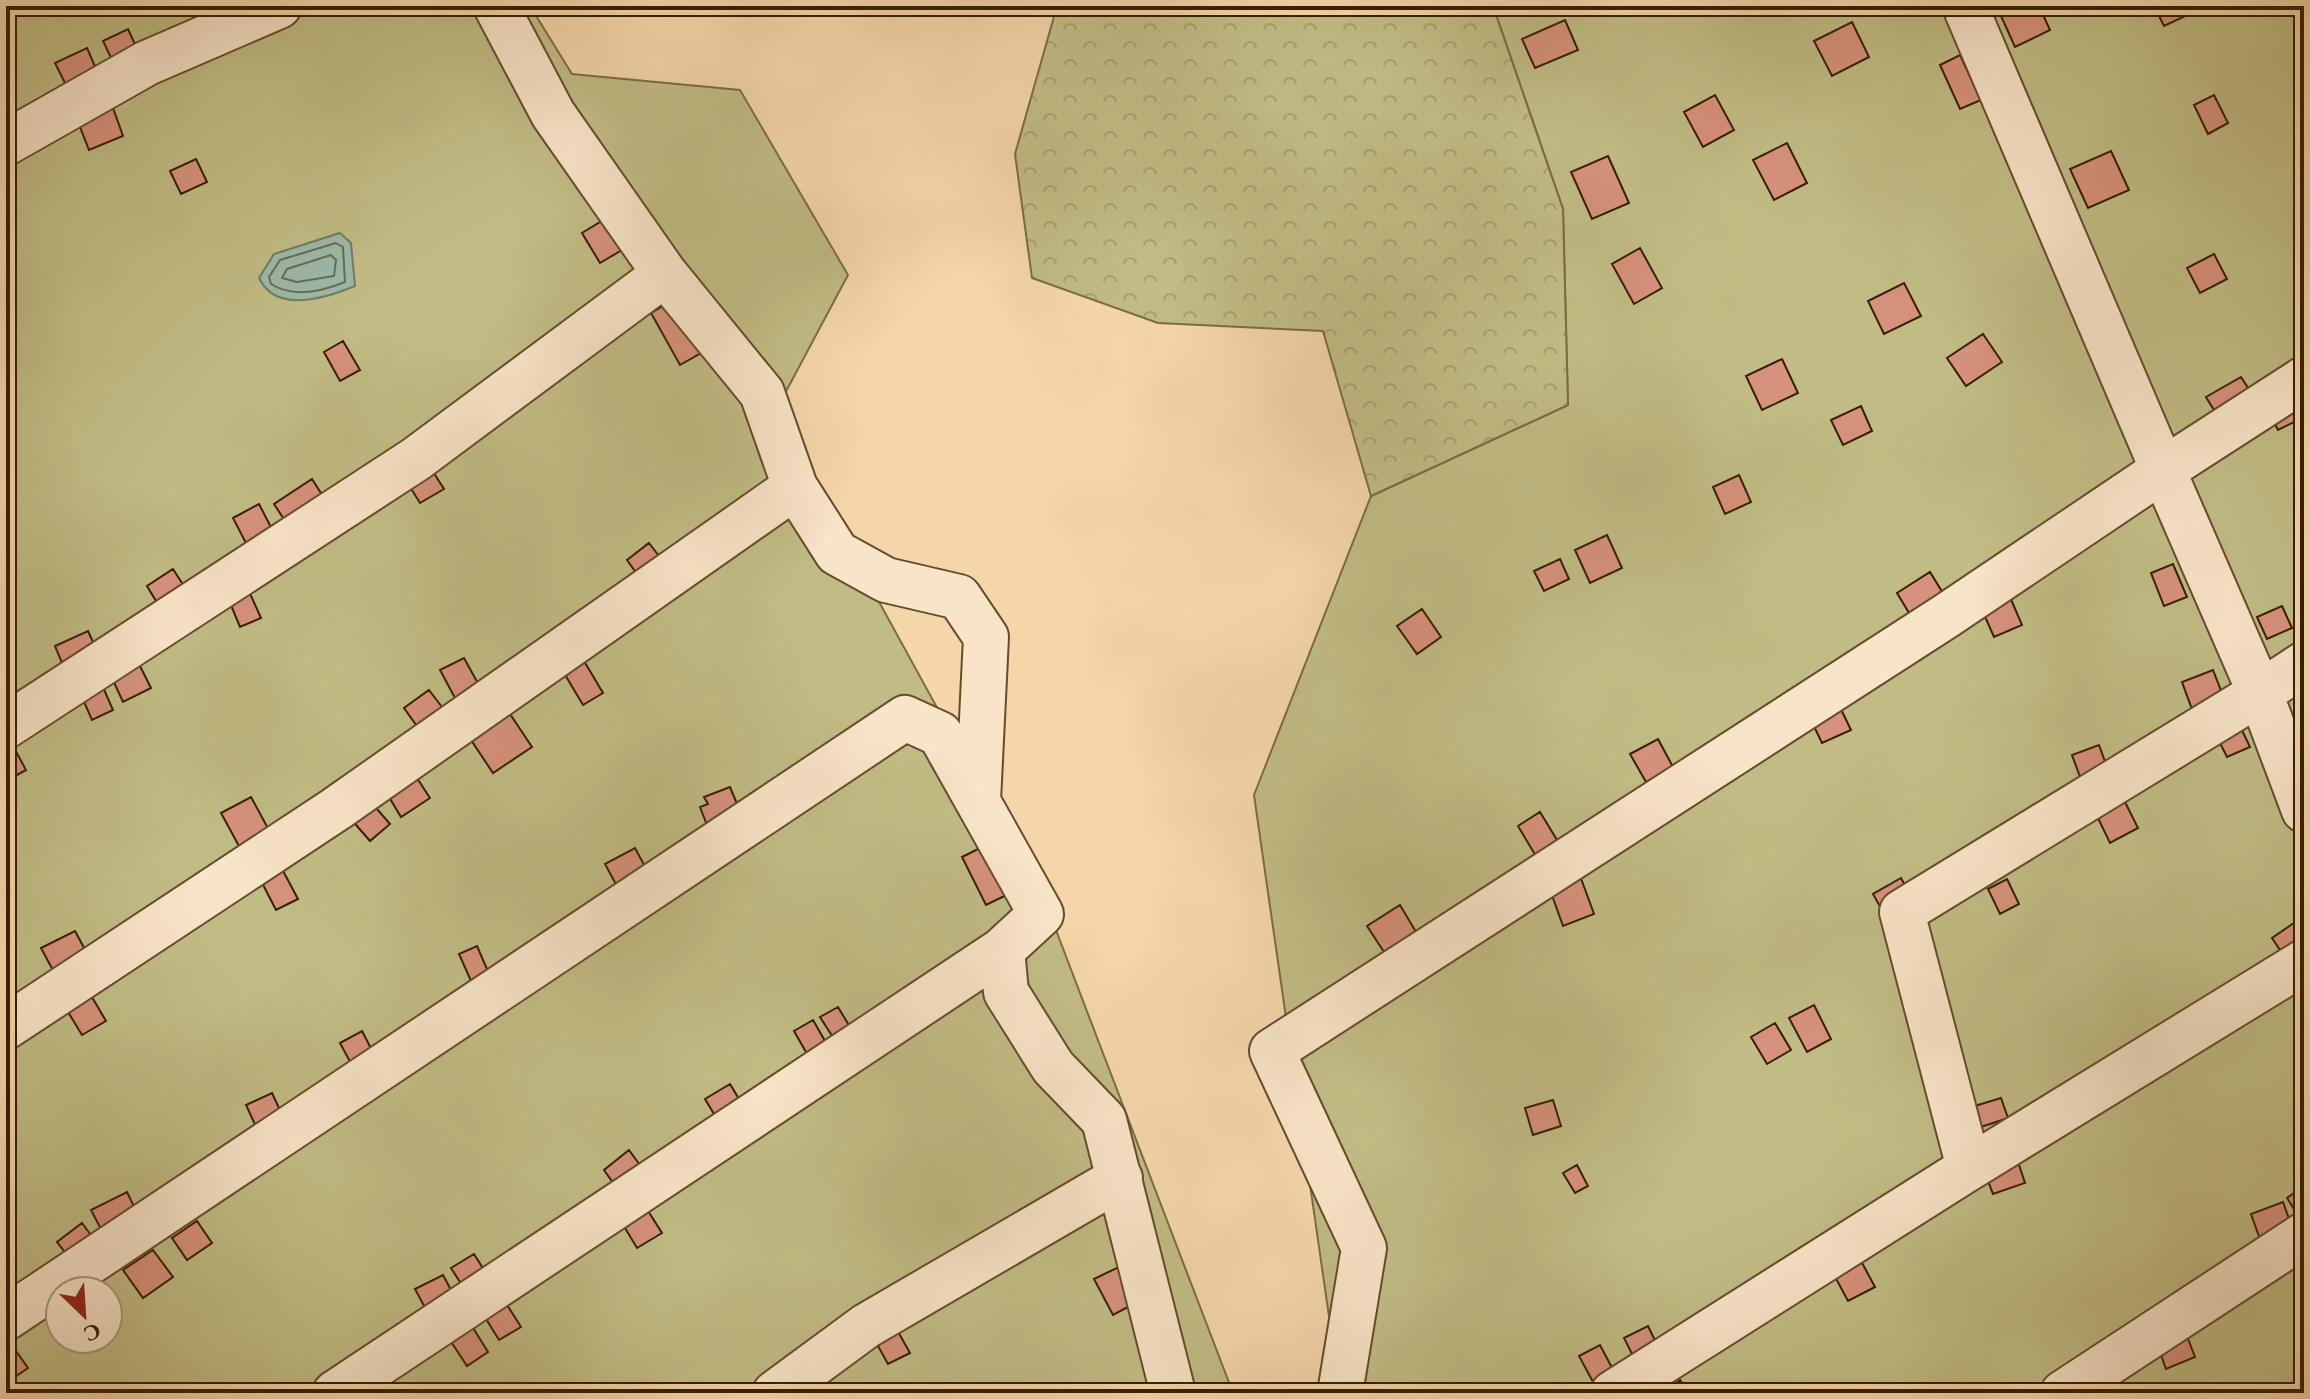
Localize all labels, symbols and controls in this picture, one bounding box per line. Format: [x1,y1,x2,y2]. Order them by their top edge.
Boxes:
north arrow [44,1275,124,1355]
text: С [79,1316,105,1349]

